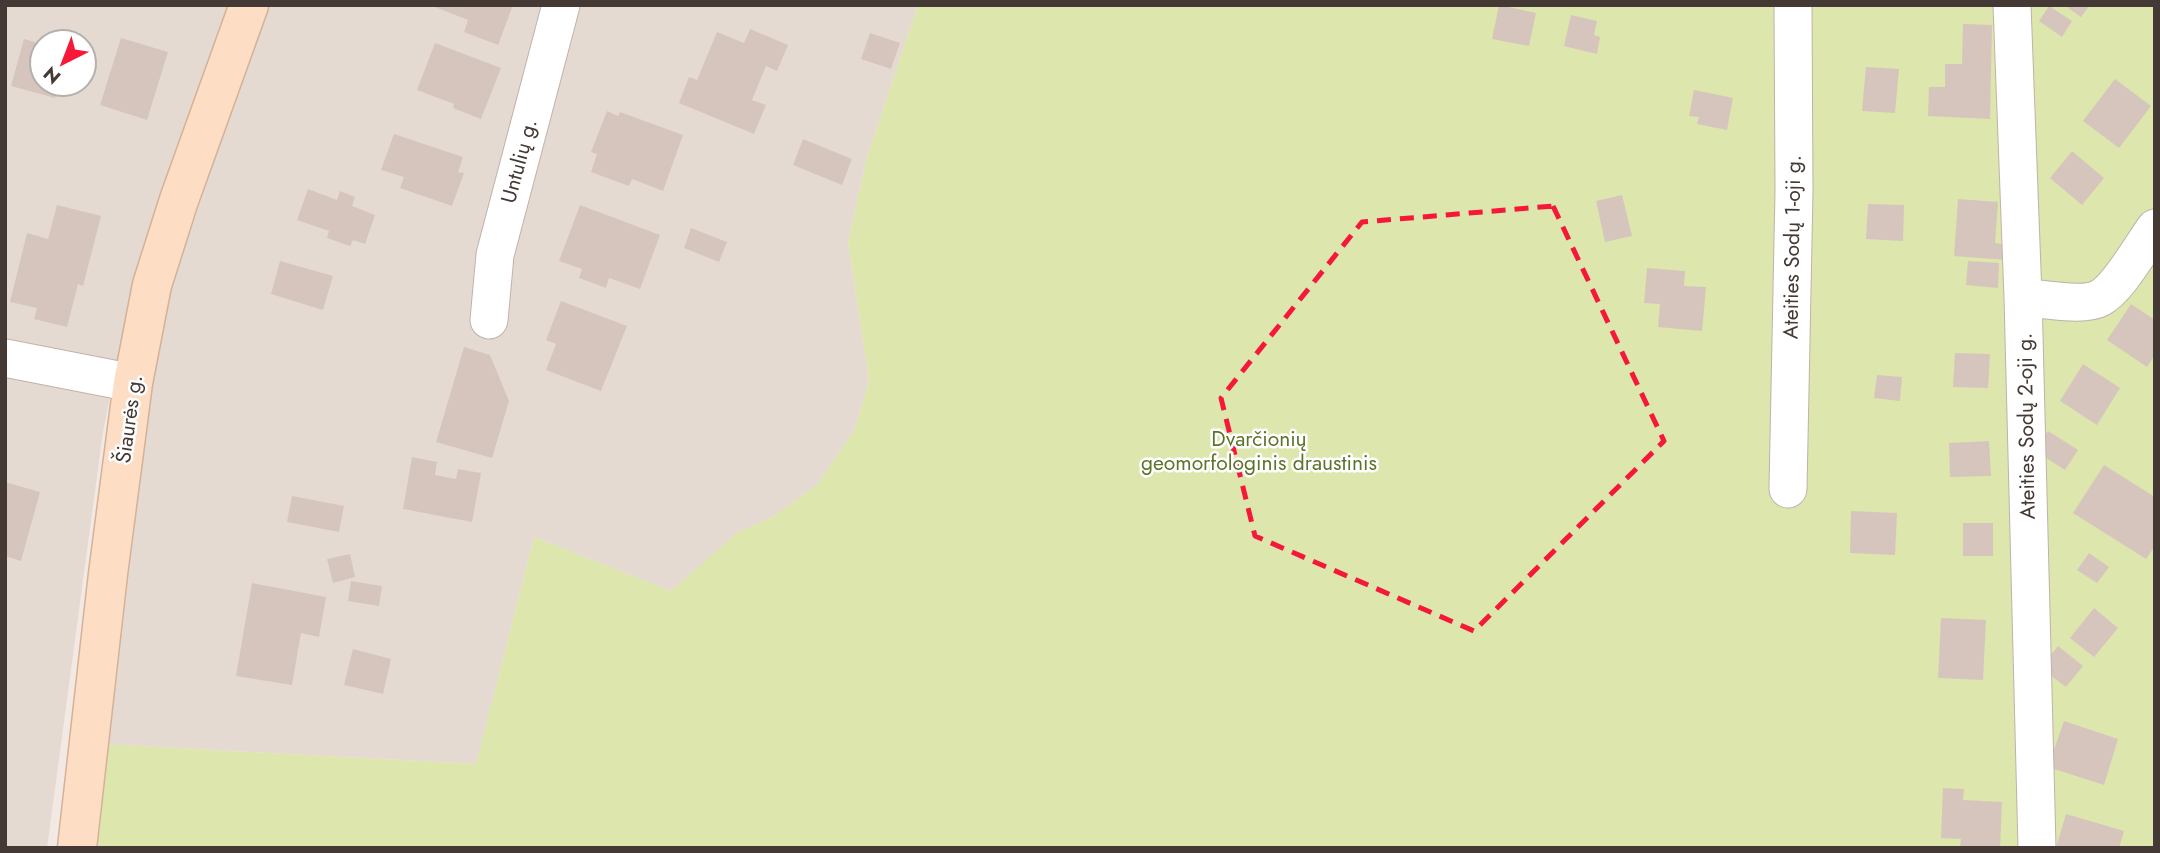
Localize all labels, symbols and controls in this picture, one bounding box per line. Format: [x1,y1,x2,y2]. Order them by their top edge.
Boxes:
north arrow [28,28,98,98]
text: N [37,60,67,90]
street label: Untulių g. [493,116,545,206]
street label: Ateities Sodų 1-oji g. [1775,155,1809,339]
street label: Ateities Sodų 2-oji g. [2009,332,2043,520]
street label: Šiaurės g. [108,373,150,465]
park label: Dvarčionių geomorfologinis draustinis [1141,424,1377,478]

